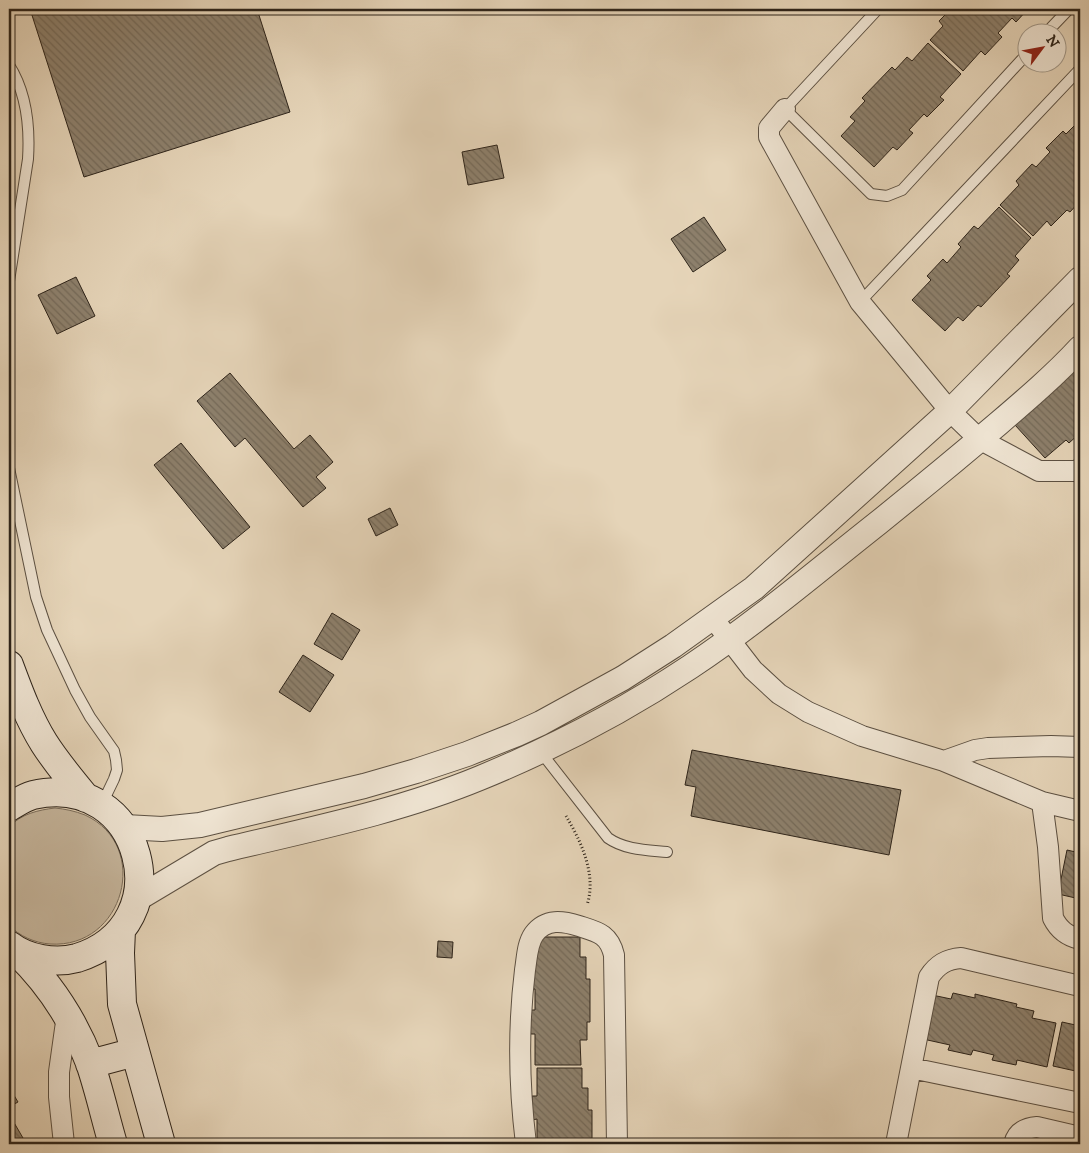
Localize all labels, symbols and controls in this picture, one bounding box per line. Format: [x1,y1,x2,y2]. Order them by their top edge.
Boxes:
north arrow [1016,22,1066,72]
text: N [1041,32,1063,52]

